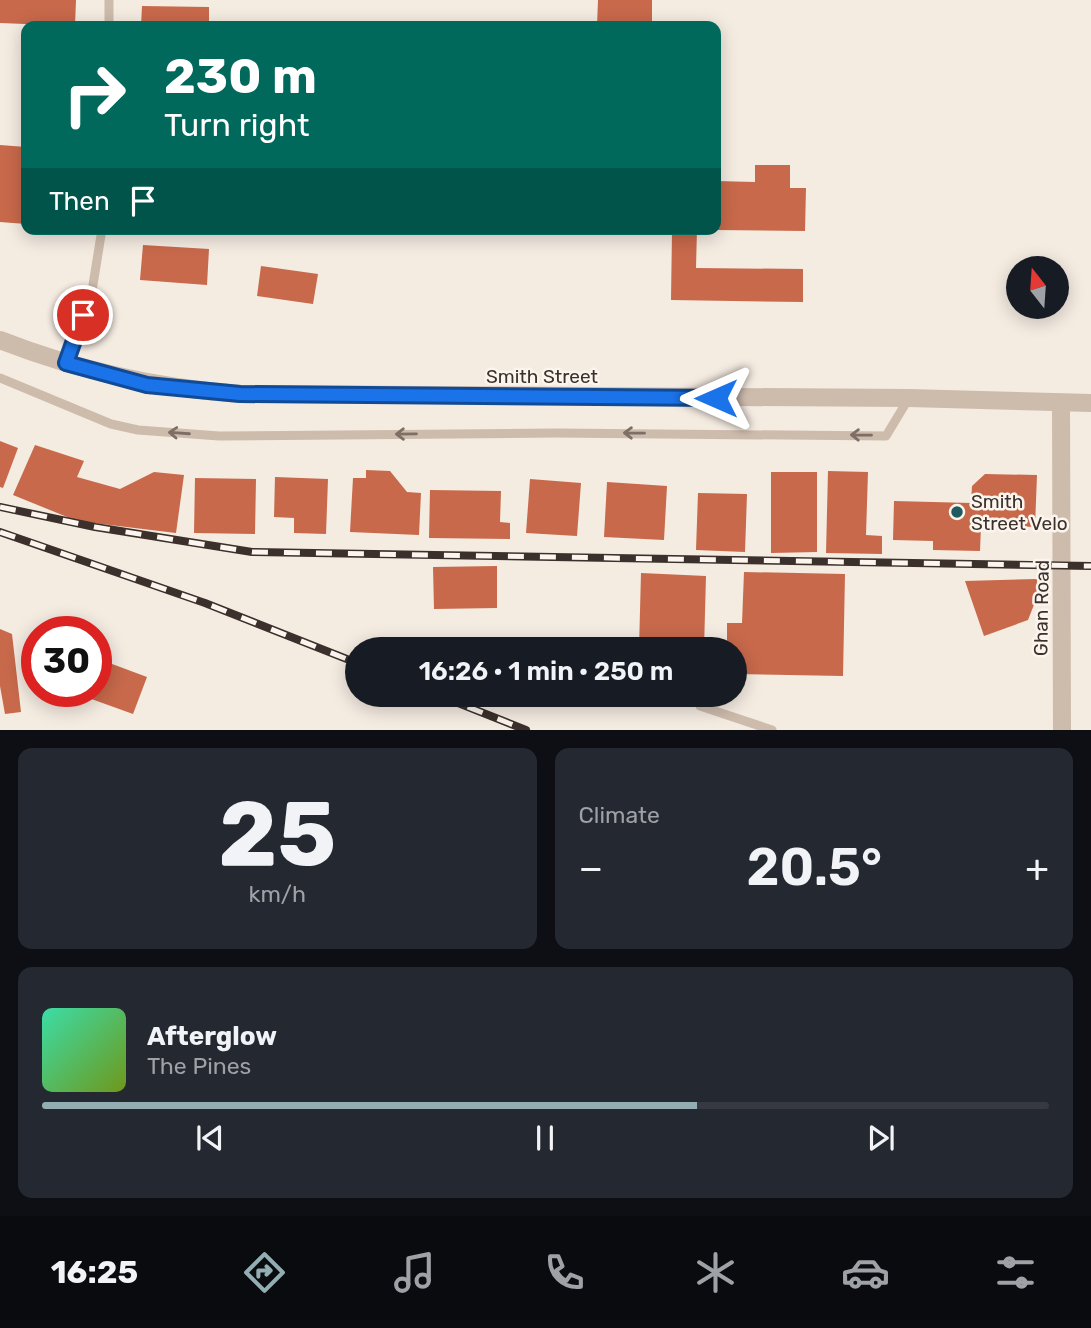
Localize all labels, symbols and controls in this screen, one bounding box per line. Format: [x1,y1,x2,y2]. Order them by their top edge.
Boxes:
text: 230 m [164,47,317,105]
icon: right [49,49,140,140]
text: Turn right [164,106,309,144]
icon: arrive [124,182,162,220]
text: Then [49,186,110,217]
north arrow [1006,256,1069,318]
map controls [1006,256,1069,319]
pin [53,285,113,345]
icon: arrive [64,296,102,334]
position arrow [679,361,753,435]
street label: Smith Street [486,365,599,388]
one-way arrow [168,426,191,439]
one-way arrow [622,426,645,440]
one-way arrow [395,427,418,441]
one-way arrow [850,428,873,442]
place label: Smith Street Velo [971,490,1068,535]
marker: Smith Street Velo [949,504,965,520]
street label: Ghan Road [1029,560,1054,656]
speed limit sign: 30 [21,616,112,707]
text: 16:26 · 1 min · 250 m [419,656,673,687]
text: 25 [218,780,336,888]
text: Climate [579,801,660,829]
text: 20.5° [747,836,882,898]
text: − [579,845,603,891]
text: + [1025,845,1049,891]
text: km/h [249,880,306,908]
text: Afterglow [147,1021,277,1052]
text: The Pines [147,1052,251,1080]
icon: previous [191,1119,229,1157]
icon: pause [526,1119,564,1157]
icon: next [862,1119,900,1157]
icon: directions [240,1248,289,1297]
icon: music [390,1248,439,1297]
icon: phone [540,1248,589,1297]
icon: climate [691,1248,740,1297]
icon: car [841,1248,890,1297]
icon: filters [991,1248,1040,1297]
text: 16:25 [51,1253,138,1291]

